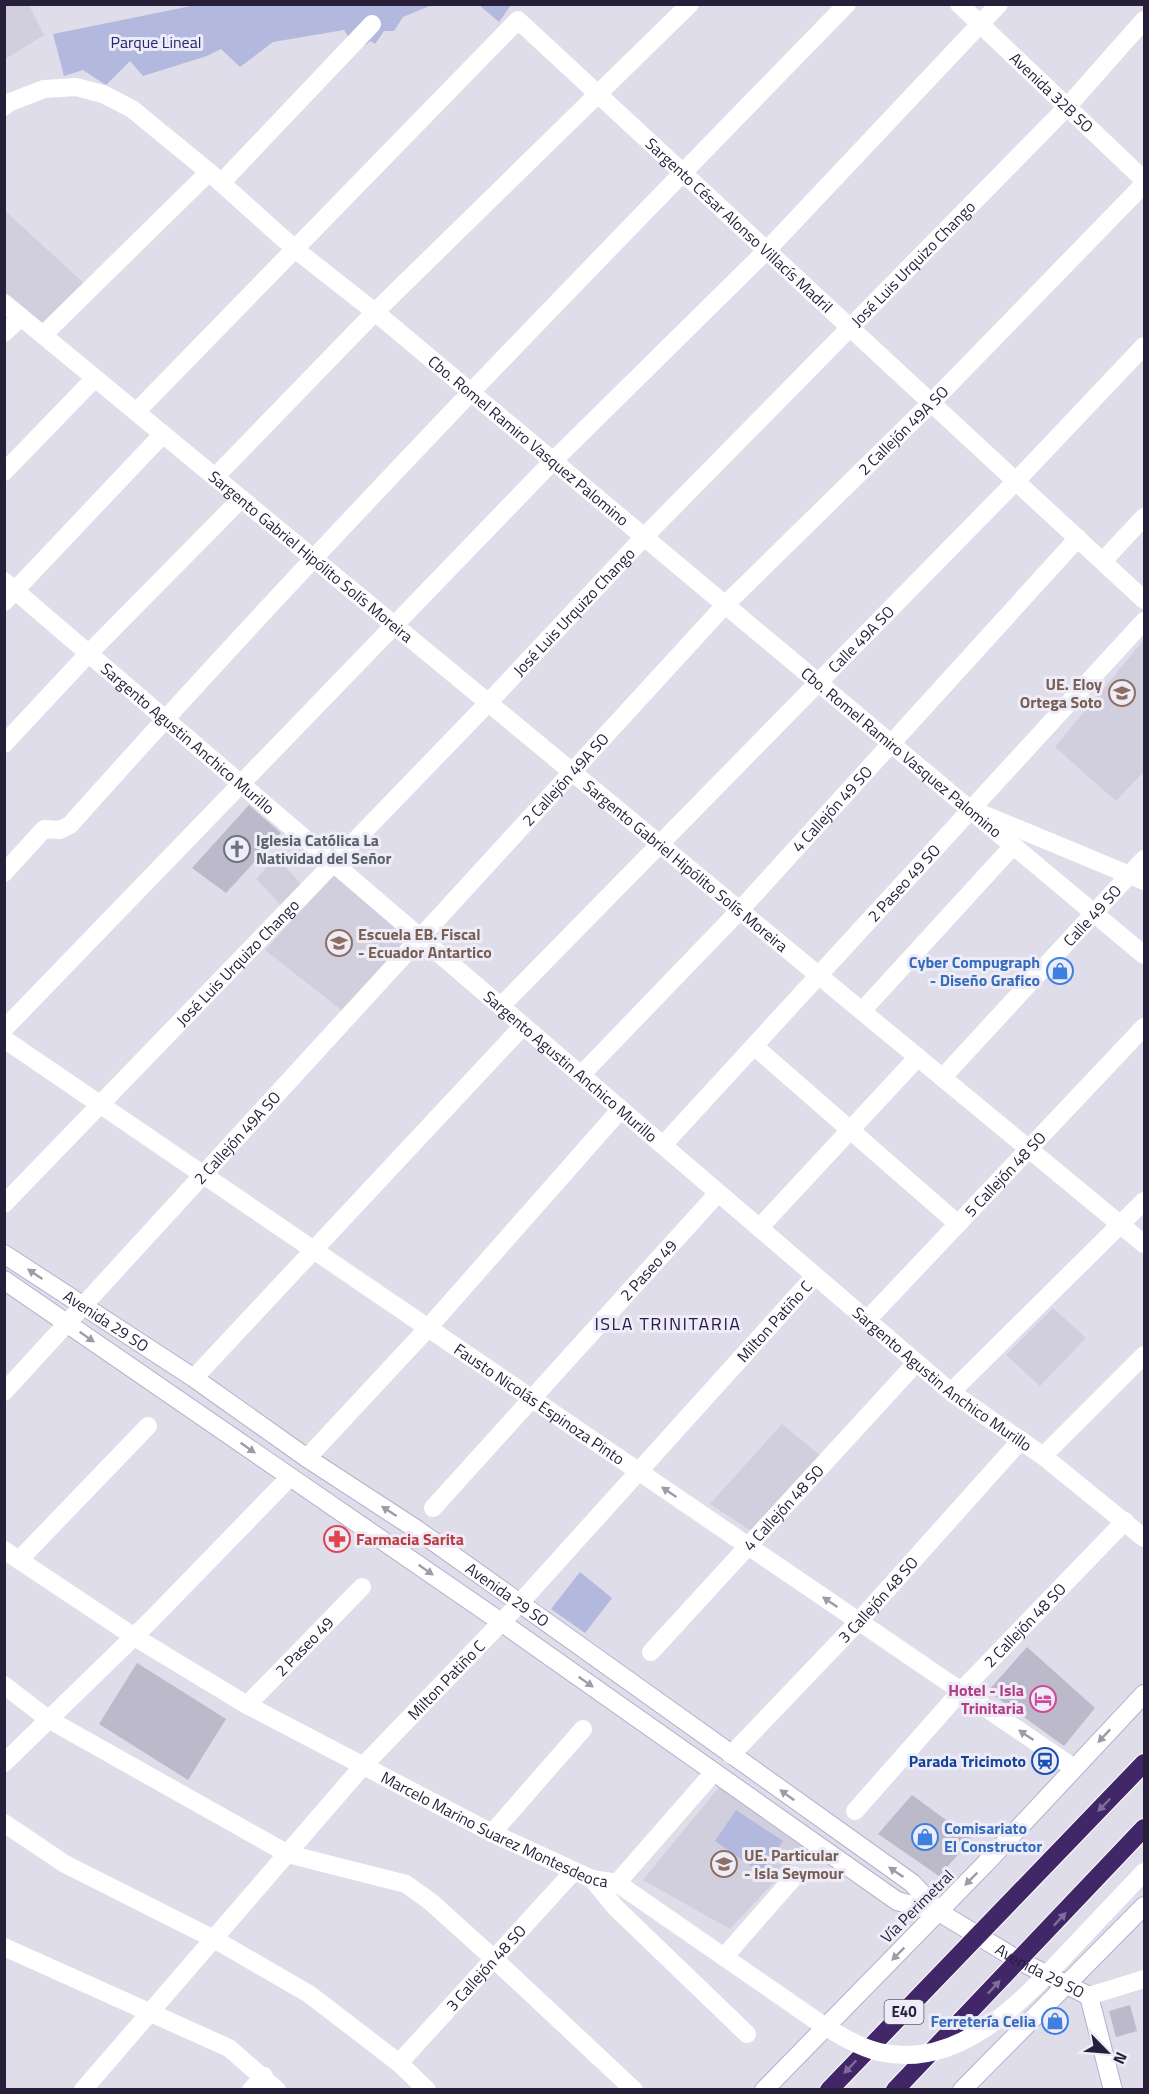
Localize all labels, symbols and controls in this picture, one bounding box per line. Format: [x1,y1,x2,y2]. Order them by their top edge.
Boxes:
park label: Parque Lineal [111,30,201,54]
street label: Avenida 32B SO [1004,46,1099,138]
street label: Sargento César Alonso Villacís Madril [640,132,838,318]
street label: José Luis Urquizo Chango [845,195,981,332]
street label: Cbo. Romel Ramiro Vasquez Palomino [423,349,634,532]
street label: 2 Callejón 49A SO [852,380,954,480]
street label: Sargento Gabriel Hipólito Solís Moreira [203,465,419,648]
street label: José Luis Urquizo Chango [507,542,640,681]
street label: Calle 49A SO [822,600,900,678]
street label: Sargento Agustin Anchico Murillo [96,657,280,820]
street label: Cbo. Romel Ramiro Vasquez Palomino [796,661,1007,843]
place label: UE. Eloy Ortega Soto [1020,672,1102,714]
school or university icon: UE. Eloy Ortega Soto [1107,678,1137,708]
street label: 2 Callejón 49A SO [516,727,614,831]
street label: 4 Callejón 49 SO [786,760,878,857]
street label: Sargento Gabriel Hipólito Solís Moreira [578,774,793,957]
place label: Iglesia Católica La Natividad del Señor [256,828,392,870]
church icon: Iglesia Católica La Natividad del Señor [222,834,252,864]
street label: 2 Paseo 49 SO [862,838,946,927]
street label: Calle 49 SO [1057,879,1127,952]
street label: José Luis Urquizo Chango [170,893,305,1031]
place label: Escuela EB. Fiscal - Ecuador Antartico [358,922,492,964]
school or university icon: Escuela EB. Fiscal - Ecuador Antartico [324,928,354,958]
place label: Cyber Compugraph - Diseño Grafico [909,950,1040,992]
shop icon: Cyber Compugraph - Diseño Grafico [1045,956,1075,986]
street label: Sargento Agustin Anchico Murillo [478,985,663,1148]
street label: 2 Callejón 49A SO [188,1086,286,1190]
street label: 5 Callejón 48 SO [959,1126,1051,1222]
street label: 2 Paseo 49 [614,1234,683,1306]
one-way arrow [27,1269,43,1280]
street label: Milton Patiño C [731,1275,818,1367]
street label: Avenida 29 SO [59,1284,154,1357]
street label: Sargento Agustin Anchico Murillo [847,1301,1037,1457]
district label: ISLA TRINITARIA [594,1310,742,1337]
one-way arrow [79,1331,95,1343]
street label: Fausto Nicolás Espinoza Pinto [449,1337,630,1471]
one-way arrow [239,1442,255,1454]
street label: 4 Callejón 48 SO [738,1459,829,1556]
one-way arrow [661,1487,677,1498]
one-way arrow [381,1506,397,1517]
pharmacy icon: Farmacia Sarita [322,1524,352,1554]
place label: Farmacia Sarita [356,1527,464,1551]
street label: 3 Callejón 48 SO [832,1551,924,1648]
street label: Avenida 29 SO [461,1556,554,1633]
one-way arrow [417,1564,433,1576]
street label: 2 Callejón 48 SO [978,1577,1071,1673]
one-way arrow [822,1597,838,1608]
street label: 2 Paseo 49 [269,1611,339,1682]
street label: Milton Patiño C [402,1634,491,1725]
one-way arrow [577,1676,593,1688]
place label: Hotel - Isla Trinitaria [948,1678,1024,1720]
hotel icon: Hotel - Isla Trinitaria [1028,1684,1058,1714]
one-way arrow [1098,1729,1112,1743]
one-way arrow [1018,1730,1034,1741]
station icon: Parada Tricimoto [1030,1746,1060,1776]
place label: Parada Tricimoto [909,1749,1026,1773]
street label: Marcelo Marino Suarez Montesdeoca [377,1765,610,1893]
one-way arrow [779,1790,794,1802]
one-way arrow [1097,1798,1111,1813]
place label: Comisariato El Constructor [944,1816,1042,1858]
shop icon: Comisariato El Constructor [910,1822,940,1852]
place label: UE. Particular - Isla Seymour [744,1843,844,1885]
school or university icon: UE. Particular - Isla Seymour [709,1849,739,1879]
street label: Vía Perimetral [875,1864,959,1948]
one-way arrow [888,1867,904,1878]
one-way arrow [965,1871,979,1885]
one-way arrow [1052,1912,1066,1926]
street label: 3 Callejón 48 SO [440,1919,532,2016]
street label: Avenida 29 SO [991,1937,1089,2004]
one-way arrow [891,1946,905,1960]
one-way arrow [986,1980,1000,1994]
road number: E40 [884,2000,924,2024]
shop icon: Ferretería Celia [1040,2006,1070,2036]
place label: Ferretería Celia [930,2009,1036,2033]
north arrow [1077,2022,1137,2082]
text: N [1107,2048,1134,2068]
one-way arrow [844,2060,858,2074]

